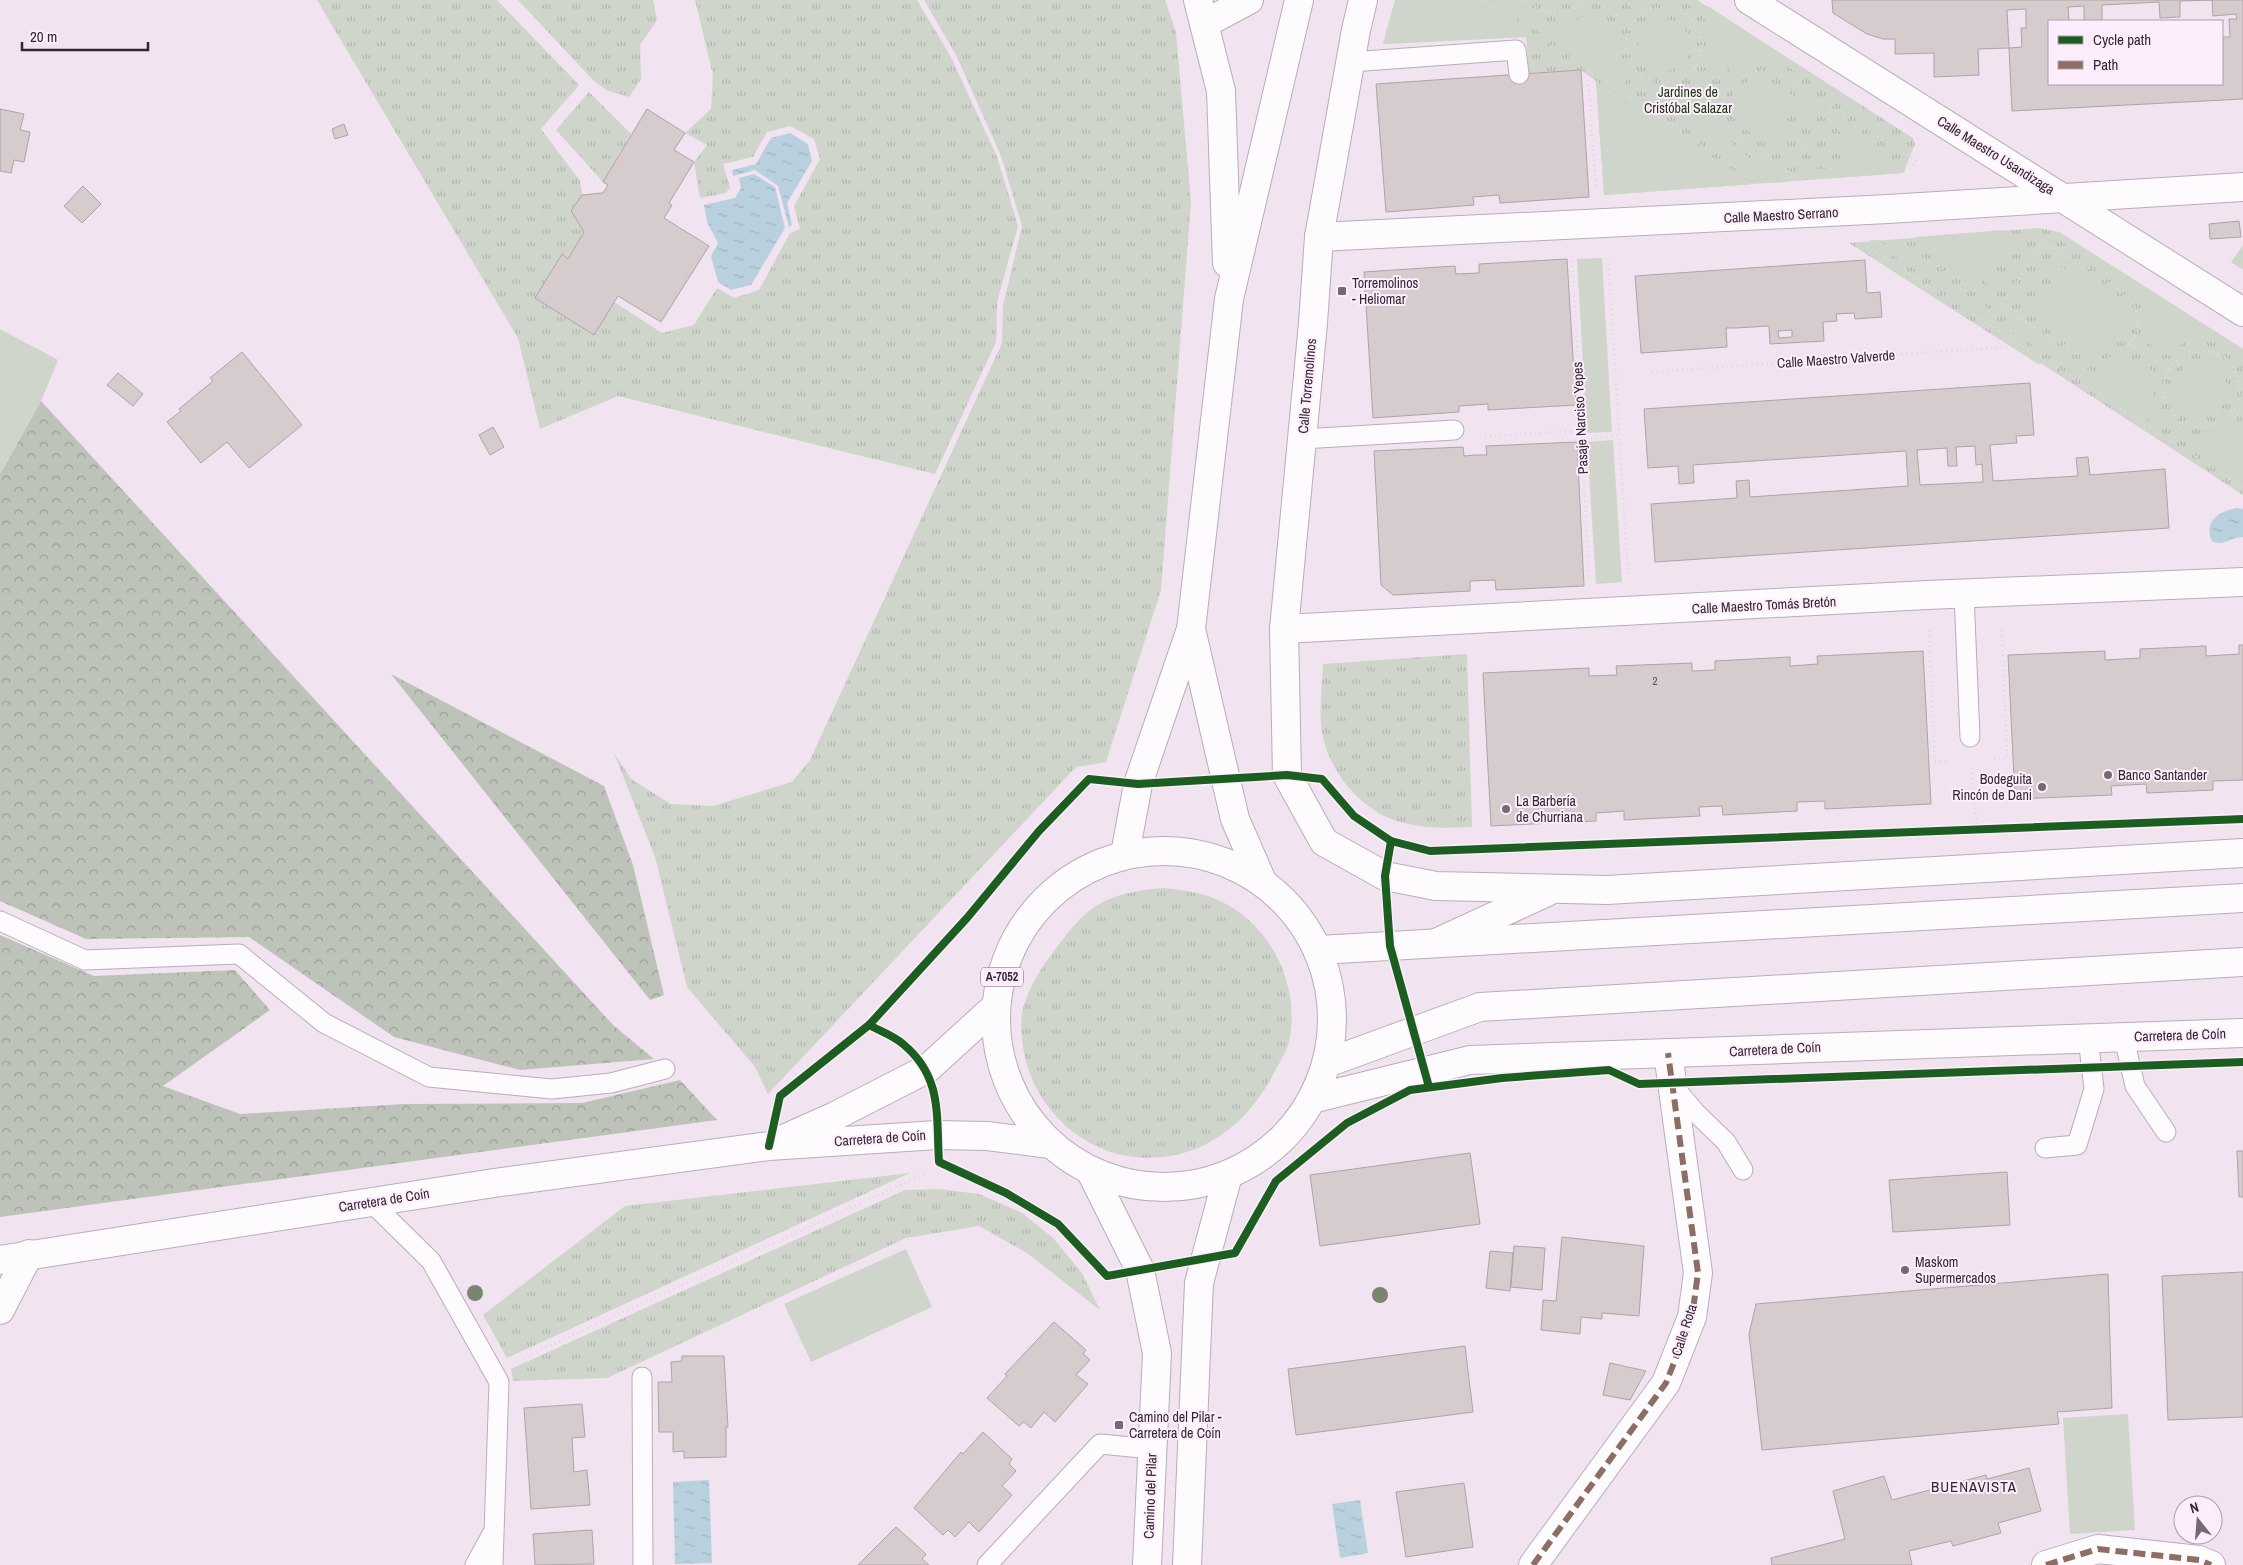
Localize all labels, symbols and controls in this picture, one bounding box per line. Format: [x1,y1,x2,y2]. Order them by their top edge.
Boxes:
scale bar [22,20,149,52]
legend [2048,20,2223,85]
text: 20 m [30,26,57,47]
text: Cycle path [2093,29,2151,50]
text: Path [2093,54,2118,75]
park label: Jardines de Cristóbal Salazar [1644,83,1732,117]
street label: Calle Maestro Usandizaga [1934,112,2059,199]
street label: Calle Maestro Serrano [1723,203,1839,227]
place label: Torremolinos - Heliomar [1352,274,1419,308]
marker: Torremolinos - Heliomar [1336,285,1348,297]
street label: Calle Torremolinos [1294,337,1320,434]
street label: Calle Maestro Valverde [1776,346,1896,372]
street label: Pasaje Narciso Yepes [1568,361,1592,475]
street label: Calle Maestro Tomás Bretón [1691,592,1837,618]
house number: 2 [1652,674,1658,688]
place label: Banco Santander [2118,766,2207,784]
marker: Banco Santander [2102,769,2114,781]
place label: Bodeguita Rincón de Dani [1952,770,2033,804]
marker: Bodeguita Rincón de Dani [2036,781,2048,793]
place label: La Barbería de Churriana [1516,792,1584,826]
marker: La Barbería de Churriana [1500,803,1512,815]
road number: A-7052 [981,968,1023,986]
street label: Carretera de Coín [2134,1024,2226,1046]
street label: Carretera de Coín [1729,1038,1821,1060]
street label: Carretera de Coín [834,1126,926,1150]
street label: Carretera de Coín [337,1184,431,1216]
place label: Maskom Supermercados [1915,1253,1996,1287]
marker: Maskom Supermercados [1899,1264,1911,1276]
street label: Calle Rota [1667,1301,1701,1358]
place label: Camino del Pilar - Carretera de Coín [1129,1408,1222,1442]
marker: Camino del Pilar - Carretera de Coín [1113,1419,1125,1431]
street label: Camino del Pilar [1140,1453,1160,1539]
district label: BUENAVISTA [1931,1476,2017,1497]
north arrow [2173,1495,2223,1545]
text: N [2188,1498,2201,1517]

